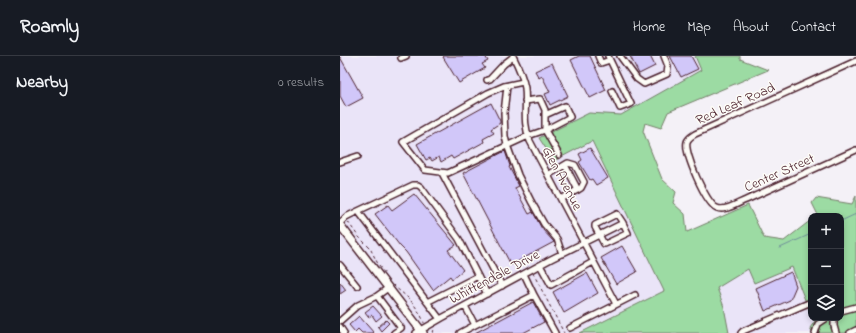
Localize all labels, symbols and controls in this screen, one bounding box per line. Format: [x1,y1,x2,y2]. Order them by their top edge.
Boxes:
text: Roamly [20,14,79,41]
text: Home [633,17,665,38]
text: Map [687,17,711,38]
text: About [733,17,769,38]
text: Contact [791,17,836,38]
text: Nearby [16,70,68,95]
text: 0 results [278,73,324,92]
street label: Red Leaf Road [693,77,779,131]
street label: Glen Avenue [536,143,588,215]
street label: Center Street [741,148,818,198]
map controls [808,213,844,321]
button: + [808,213,844,249]
street label: Whittendale Drive [446,244,544,310]
button: − [808,249,844,285]
button: layers [808,285,844,321]

